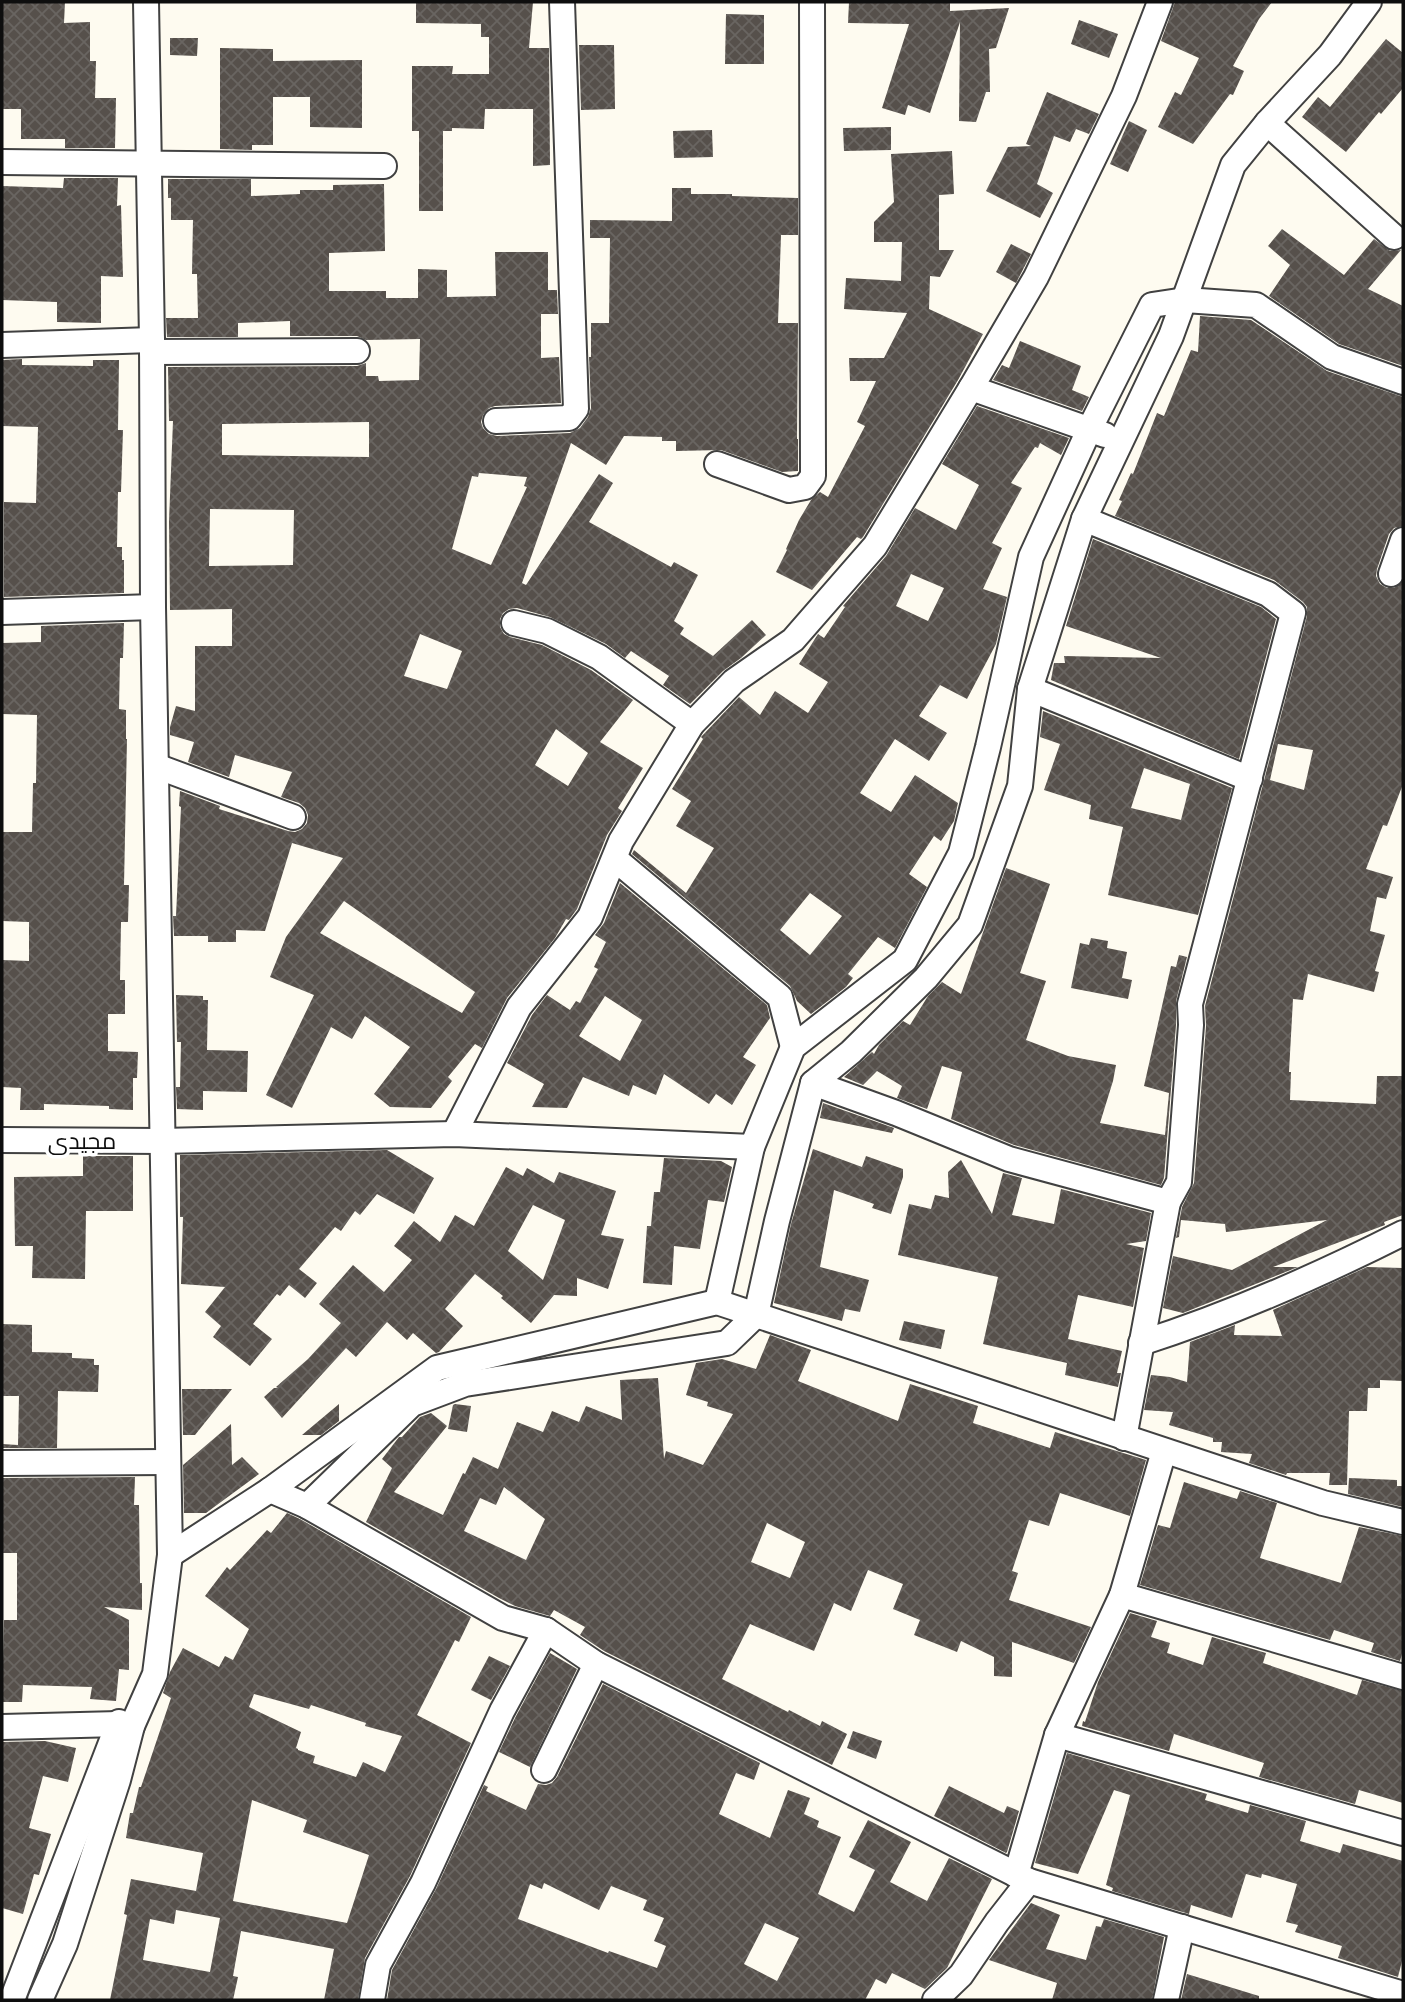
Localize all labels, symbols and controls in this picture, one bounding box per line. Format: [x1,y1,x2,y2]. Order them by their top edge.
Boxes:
street label: مجیدی [48,1125,116,1156]

